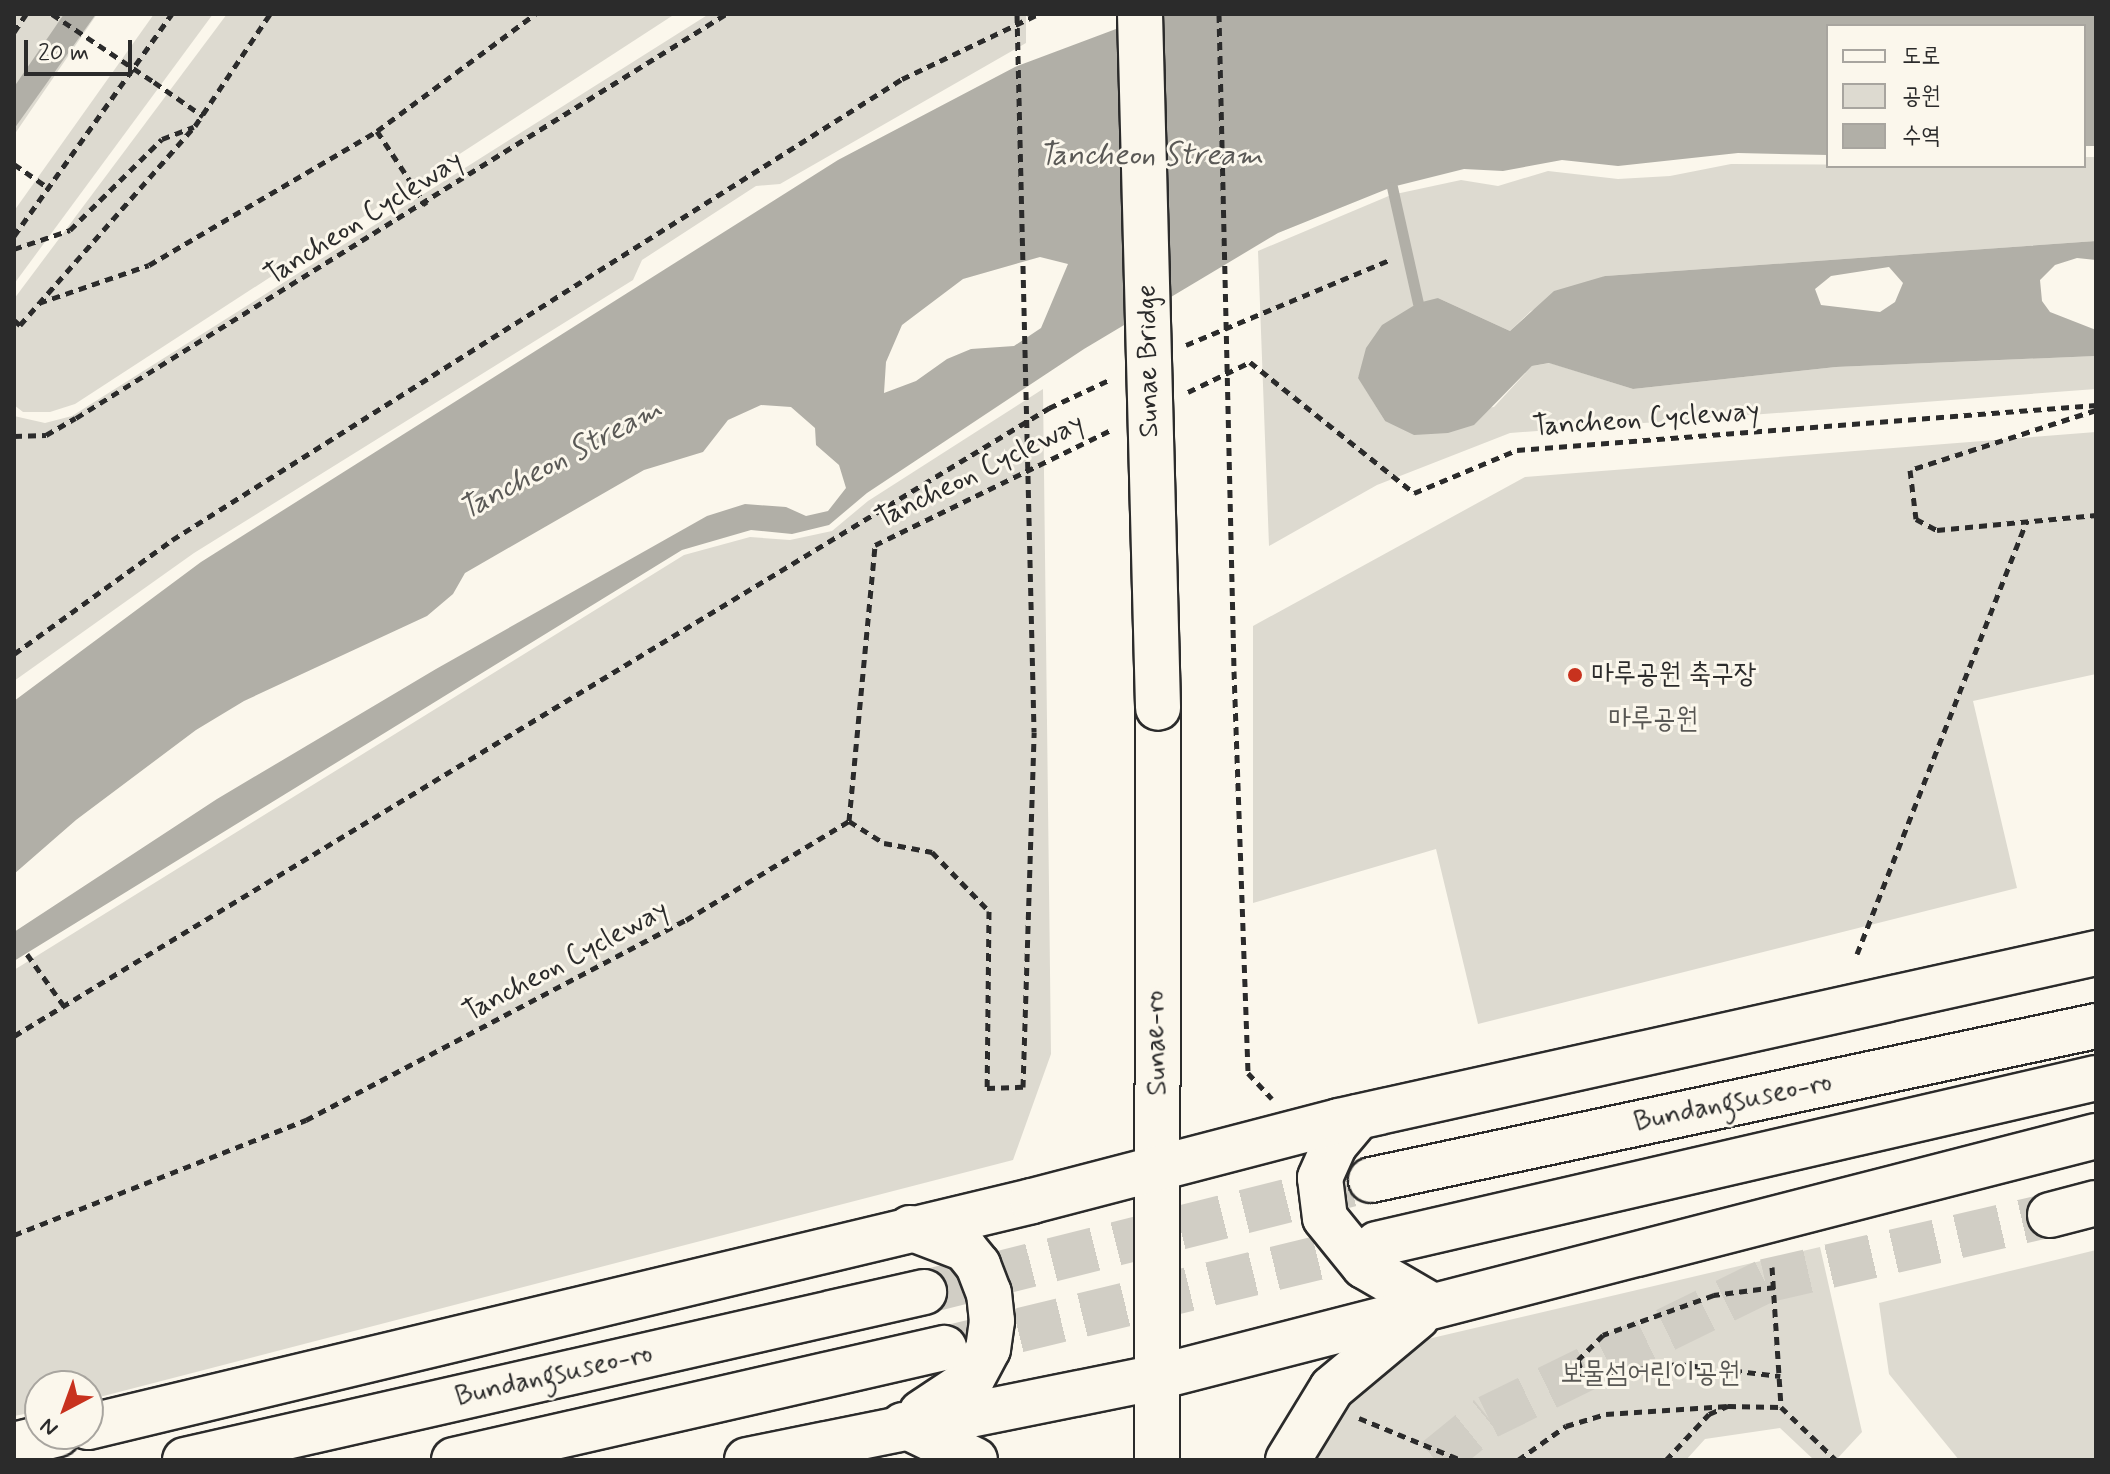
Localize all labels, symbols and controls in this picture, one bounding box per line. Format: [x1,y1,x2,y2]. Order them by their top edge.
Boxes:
scale bar [28,24,136,74]
legend [1826,24,2086,168]
text: 20 m [38,38,89,69]
text: 도로 [1902,41,1941,72]
text: 공원 [1902,81,1941,112]
text: 수역 [1902,121,1941,152]
water label: Tancheon Stream [1042,138,1260,174]
street label: Tancheon Cycleway [259,144,469,294]
street label: Sunae Bridge [1131,284,1167,438]
water label: Tancheon Stream [456,393,666,527]
street label: Tancheon Cycleway [1531,395,1761,445]
street label: Tancheon Cycleway [870,407,1090,537]
place label: 마루공원 축구장 [1591,658,1756,692]
marker: 마루공원 축구장 [1566,666,1584,684]
park label: 마루공원 [1608,703,1698,737]
street label: Tancheon Cycleway [458,894,674,1030]
street label: Sunae-ro [1138,990,1176,1096]
street label: Bundangsuseo-ro [1631,1066,1835,1140]
street label: Bundangsuseo-ro [452,1337,656,1415]
park label: 보물섬어린이공원 [1560,1357,1740,1391]
north arrow [24,1370,104,1450]
text: N [35,1411,64,1442]

